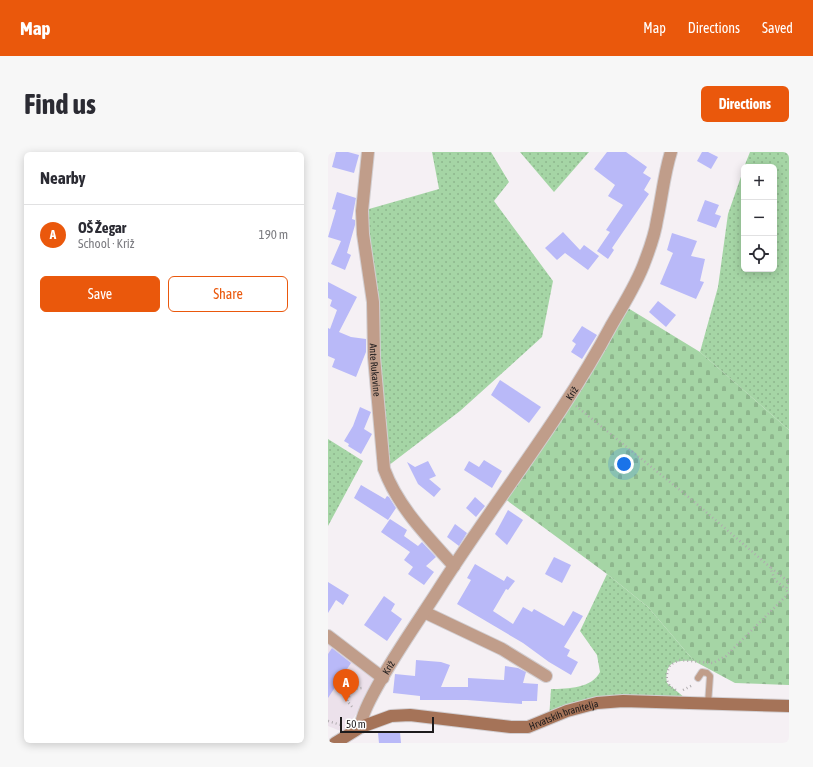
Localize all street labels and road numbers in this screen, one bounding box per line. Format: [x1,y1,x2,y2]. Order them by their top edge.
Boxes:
street label: Ante Rukavine [368,343,383,397]
street label: Križ [563,384,580,402]
street label: Križ [380,658,397,676]
street label: Hrvatskih branitelja [527,697,600,732]

